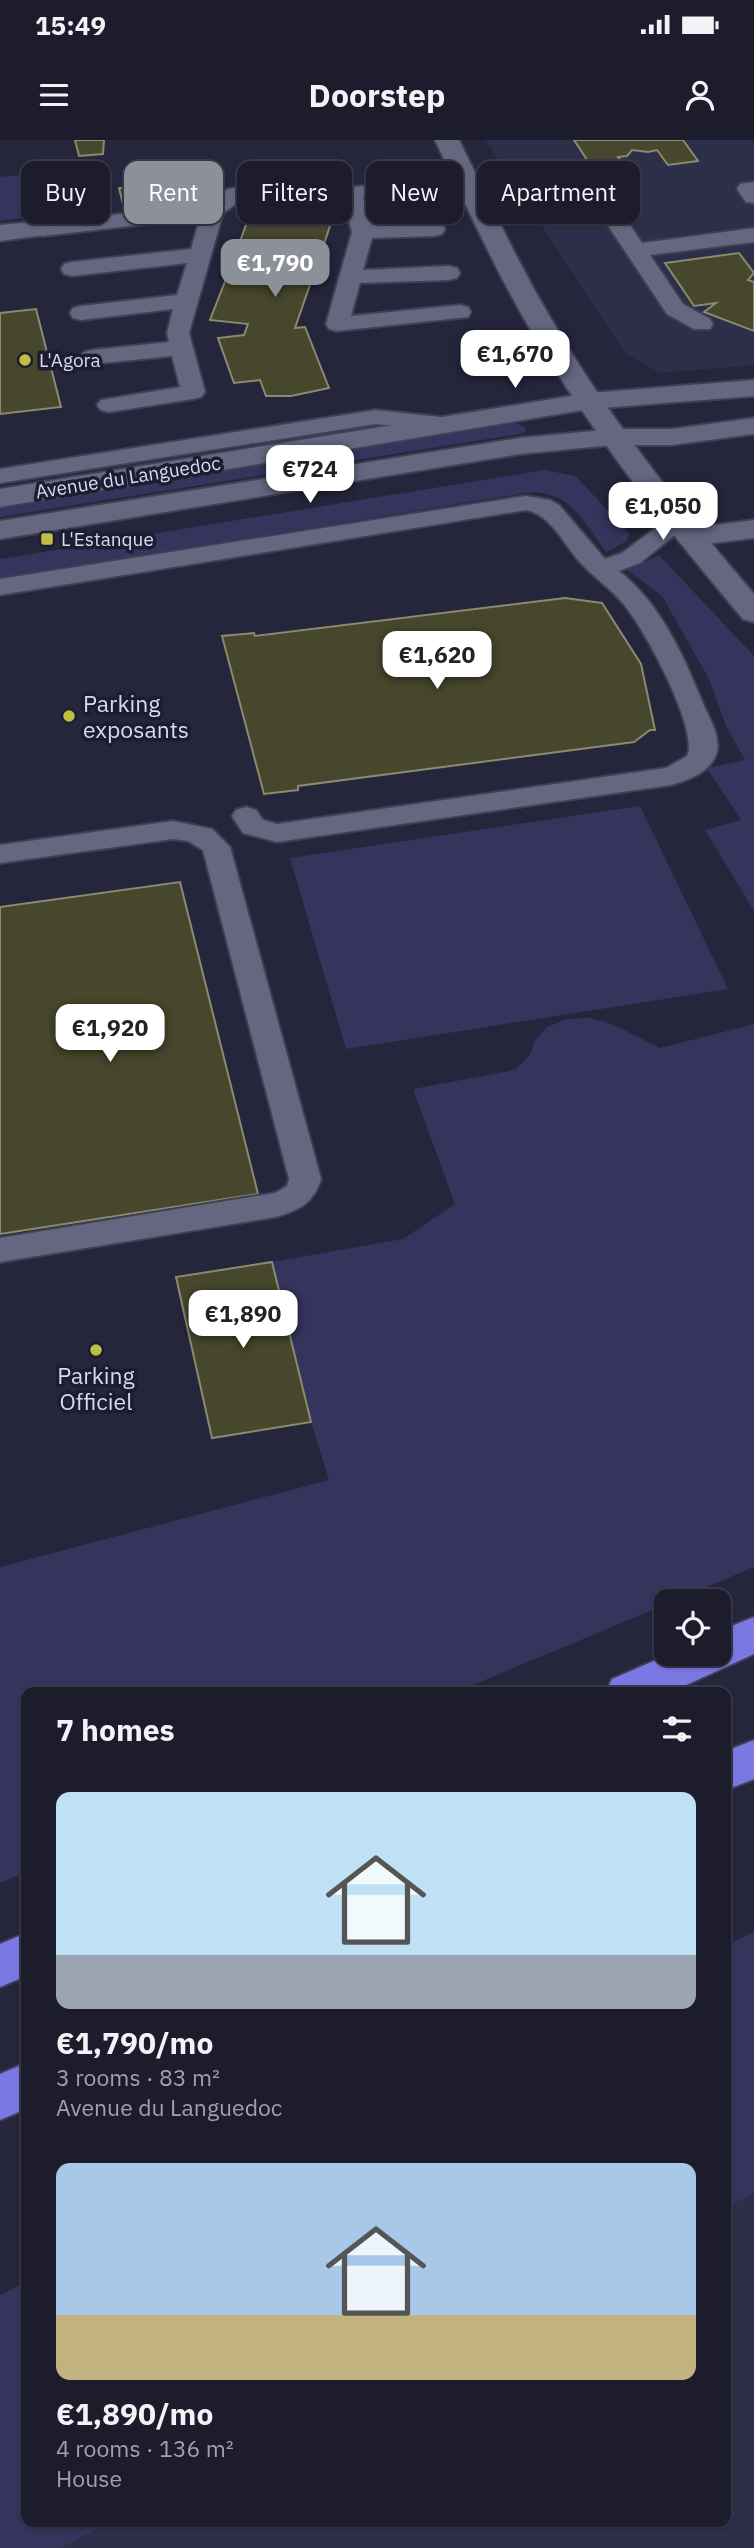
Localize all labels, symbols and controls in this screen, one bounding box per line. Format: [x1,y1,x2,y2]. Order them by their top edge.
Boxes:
text: 15:49 [35,8,106,42]
text: Doorstep [309,74,445,116]
icon: menu [35,76,73,114]
icon: person [681,76,719,114]
chip: Buy [21,161,110,224]
chip: Rent [124,161,223,224]
chip: Filters [237,161,352,224]
chip: New [366,161,463,224]
chip: Apartment [477,161,640,224]
pin: €1,790 [218,240,332,299]
text: €1,790 [237,247,313,277]
pin: €1,670 [458,330,572,390]
text: €1,670 [477,338,553,368]
place label: L'Agora [39,348,101,372]
marker: L'Agora [17,352,33,368]
pin: €724 [269,446,351,505]
street label: Avenue du Languedoc [34,450,223,503]
text: €724 [282,453,338,483]
pin: €1,050 [606,482,720,542]
text: €1,050 [625,490,701,520]
place label: L'Estanque [61,527,154,551]
marker: L'Estanque [39,531,55,547]
pin: €1,620 [380,631,494,691]
text: €1,620 [399,639,475,669]
place label: Parking exposants [83,688,189,744]
marker: Parking exposants [61,708,77,724]
pin: €1,920 [53,1004,167,1064]
text: €1,920 [72,1012,148,1042]
pin: €1,890 [186,1290,300,1350]
text: €1,890 [205,1298,281,1328]
marker: Parking Officiel [88,1342,104,1358]
place label: Parking Officiel [57,1360,135,1416]
map controls [654,1589,731,1666]
button: locate [654,1589,731,1666]
text: 7 homes [56,1710,175,1749]
icon: filters [658,1710,696,1748]
icon: home [313,1837,439,1963]
text: €1,790/mo [56,2023,213,2062]
text: 3 rooms · 83 m² [56,2062,220,2092]
text: Avenue du Languedoc [56,2092,282,2122]
icon: home [313,2208,439,2334]
text: €1,890/mo [56,2394,213,2433]
text: 4 rooms · 136 m² [56,2433,234,2463]
text: House [56,2463,122,2493]

